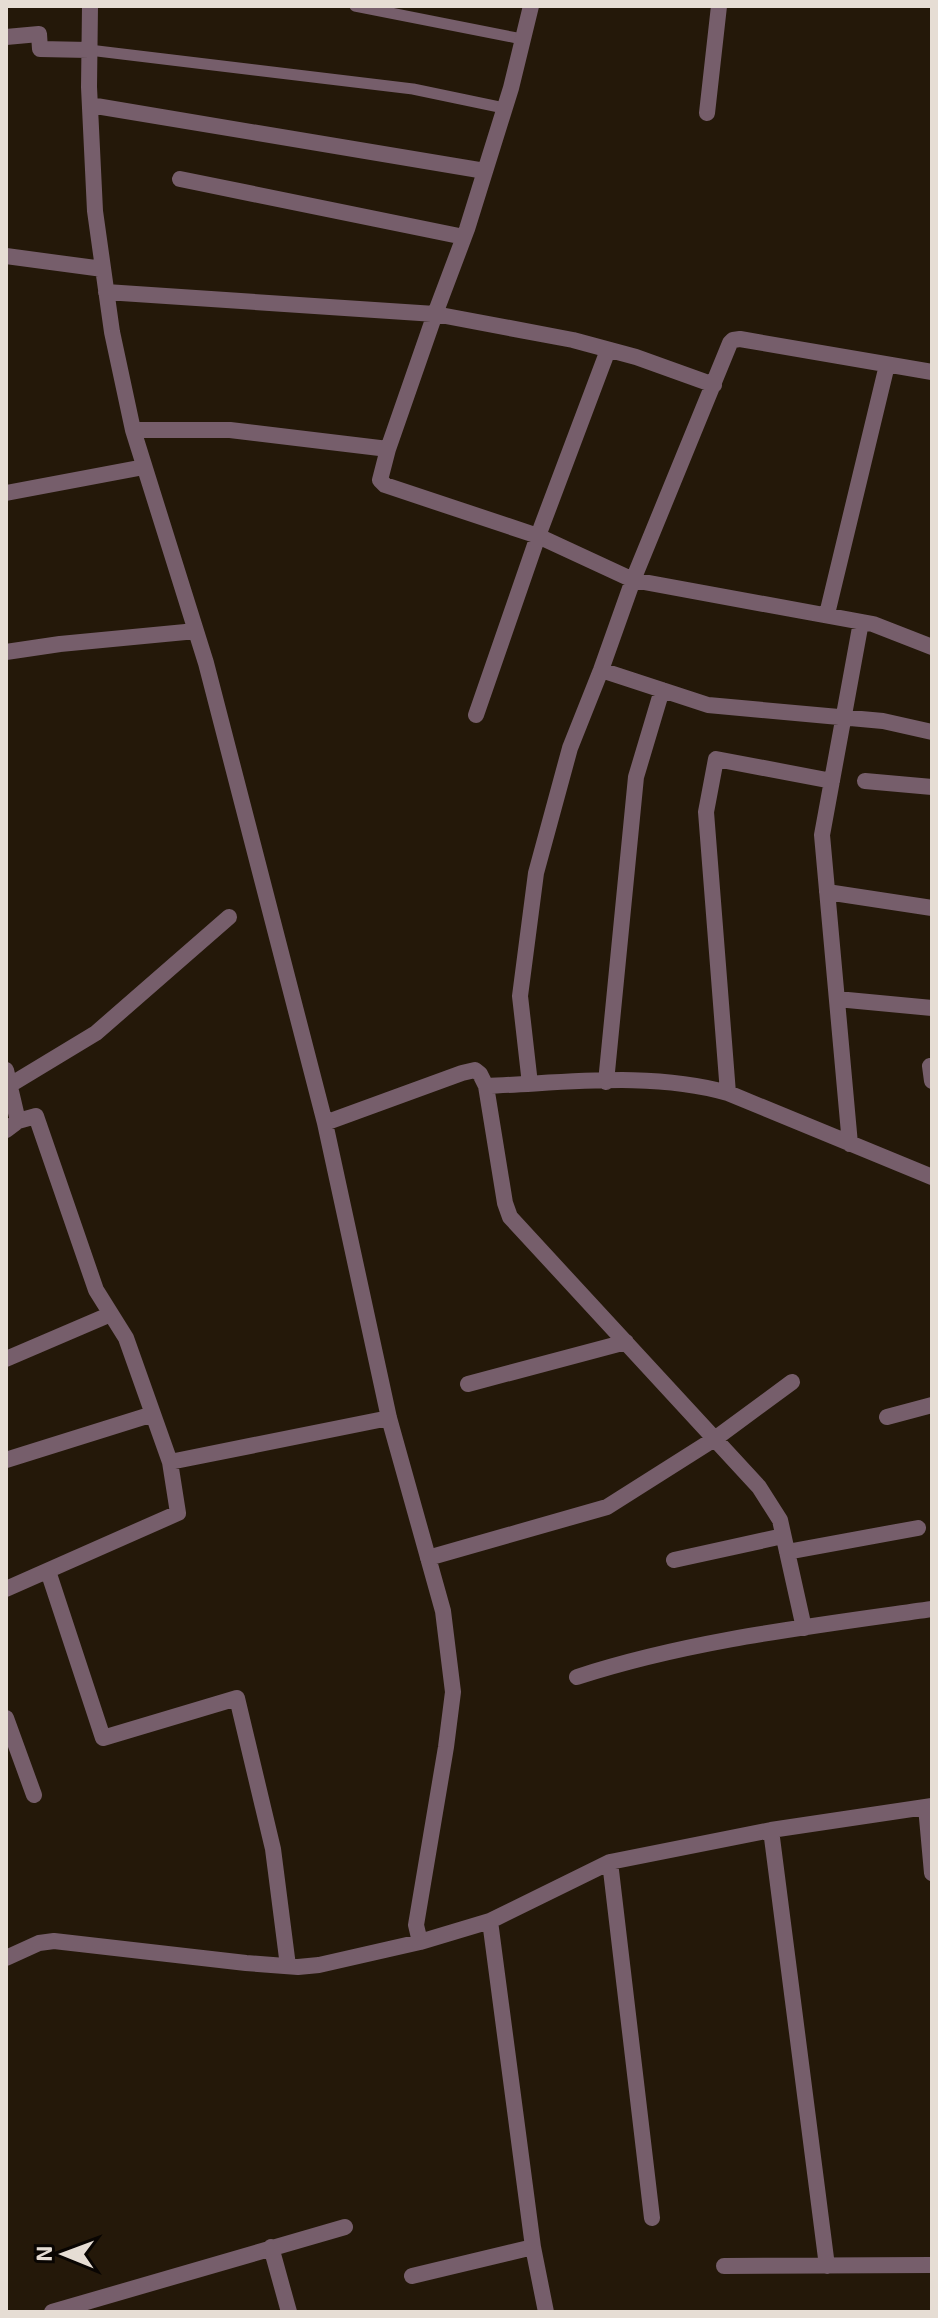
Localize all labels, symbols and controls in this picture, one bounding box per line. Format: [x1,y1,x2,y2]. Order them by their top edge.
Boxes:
north arrow [24,2214,104,2294]
text: N [30,2245,56,2262]

